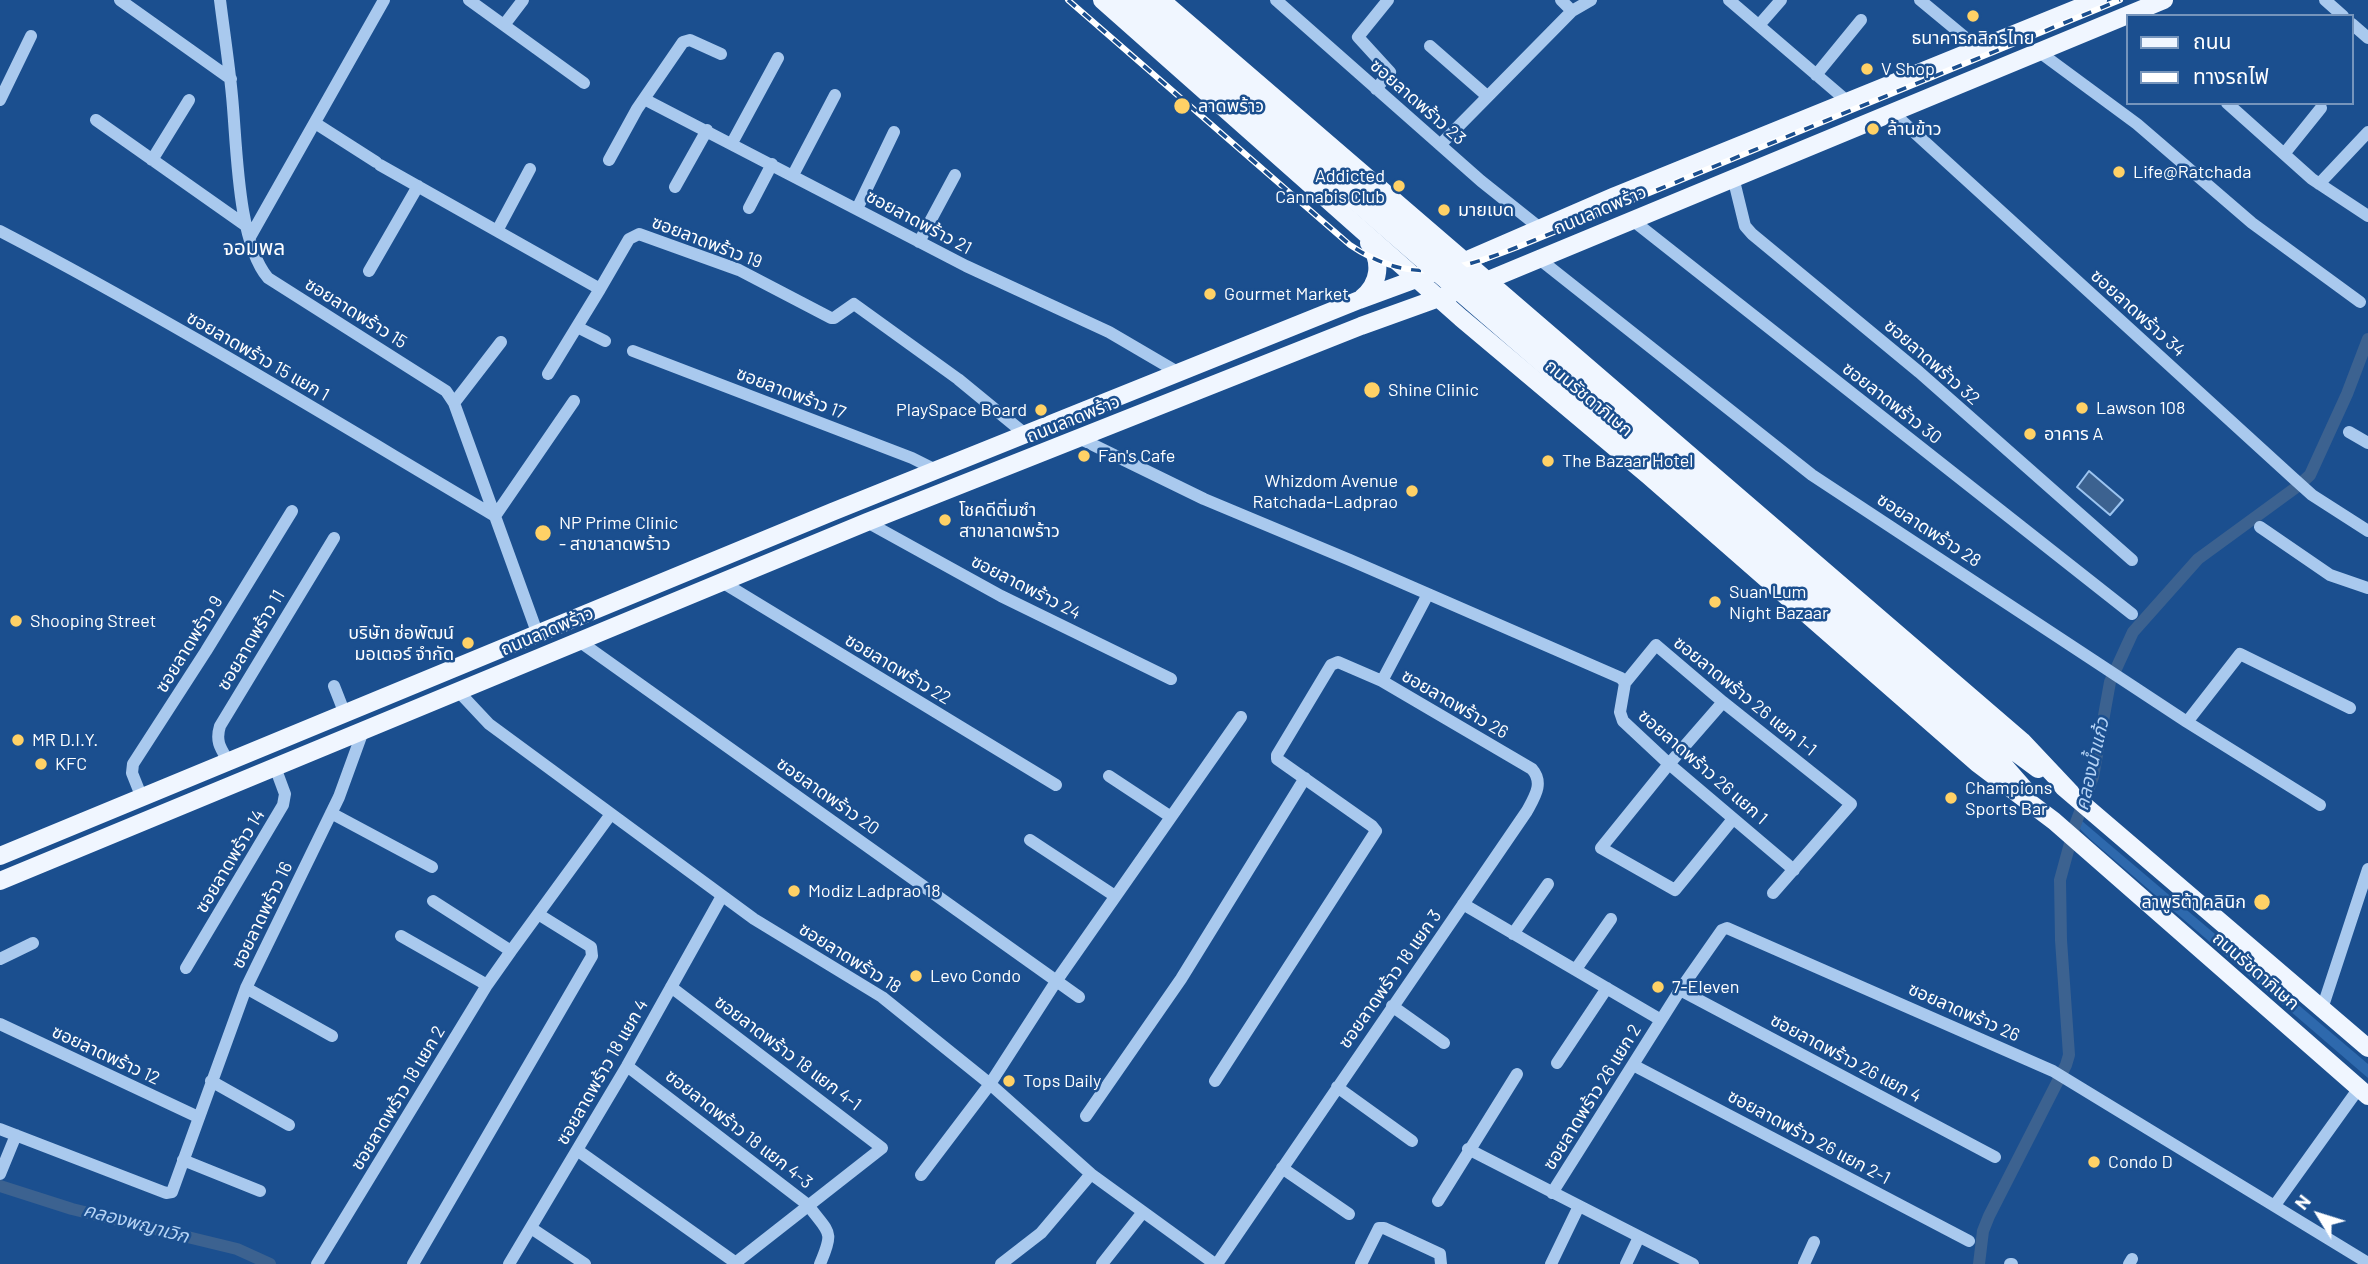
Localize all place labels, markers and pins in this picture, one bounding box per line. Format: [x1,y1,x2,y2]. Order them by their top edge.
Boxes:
marker: ธนาคารกสิกรไทย [1965,8,1981,24]
place label: ธนาคารกสิกรไทย [1911,27,2035,49]
place label: V Shop [1881,58,1935,80]
marker: V Shop [1859,61,1875,77]
place label: ลาดพร้าว [1198,95,1264,117]
marker: ลาดพร้าว [1172,96,1192,116]
place label: ล้านข้าว [1887,118,1942,140]
marker: ล้านข้าว [1865,121,1881,137]
place label: Life@Ratchada [2133,161,2252,183]
marker: Life@Ratchada [2111,164,2127,180]
place label: Addicted Cannabis Club [1275,165,1385,208]
marker: Addicted Cannabis Club [1391,178,1407,194]
place label: มายเบด [1458,199,1514,221]
marker: มายเบด [1436,202,1452,218]
place label: Gourmet Market [1224,283,1349,305]
marker: Gourmet Market [1202,286,1218,302]
place label: Shine Clinic [1388,379,1479,401]
marker: Shine Clinic [1362,380,1382,400]
place label: Lawson 108 [2096,397,2185,419]
place label: PlaySpace Board [896,399,1027,421]
marker: Lawson 108 [2074,400,2090,416]
marker: PlaySpace Board [1033,402,1049,418]
place label: อาคาร A [2044,423,2103,445]
marker: อาคาร A [2022,426,2038,442]
place label: Fan's Cafe [1098,445,1175,467]
marker: Fan's Cafe [1076,448,1092,464]
place label: The Bazaar Hotel [1562,450,1693,472]
marker: The Bazaar Hotel [1540,453,1556,469]
place label: Whizdom Avenue Ratchada-Ladprao [1252,470,1398,512]
marker: Whizdom Avenue Ratchada-Ladprao [1404,483,1420,499]
place label: โชคดีติ่มซำ สาขาลาดพร้าว [959,499,1060,542]
place label: NP Prime Clinic - สาขาลาดพร้าว [559,512,678,554]
marker: โชคดีติ่มซำ สาขาลาดพร้าว [937,512,953,528]
marker: NP Prime Clinic - สาขาลาดพร้าว [533,523,553,543]
place label: Suan Lum Night Bazaar [1729,581,1829,624]
marker: Suan Lum Night Bazaar [1707,594,1723,610]
place label: Shooping Street [30,610,156,632]
marker: Shooping Street [8,613,24,629]
place label: บริษัท ช่อพัฒน์ มอเตอร์ จำกัด [348,622,454,664]
marker: บริษัท ช่อพัฒน์ มอเตอร์ จำกัด [460,635,476,651]
place label: MR D.I.Y. [32,729,98,751]
marker: MR D.I.Y. [10,732,26,748]
place label: KFC [55,753,87,775]
marker: KFC [33,756,49,772]
place label: Champions Sports Bar [1965,777,2052,820]
marker: Champions Sports Bar [1943,790,1959,806]
place label: Modiz Ladprao 18 [808,880,941,902]
marker: Modiz Ladprao 18 [786,883,802,899]
place label: ลาพูริต้า คลินิก [2142,891,2246,913]
marker: ลาพูริต้า คลินิก [2252,892,2272,912]
place label: Levo Condo [930,965,1021,987]
marker: Levo Condo [908,968,924,984]
place label: 7-Eleven [1672,976,1740,998]
marker: 7-Eleven [1650,979,1666,995]
place label: Tops Daily [1023,1070,1101,1092]
marker: Tops Daily [1001,1073,1017,1089]
place label: Condo D [2108,1151,2173,1173]
marker: Condo D [2086,1154,2102,1170]

